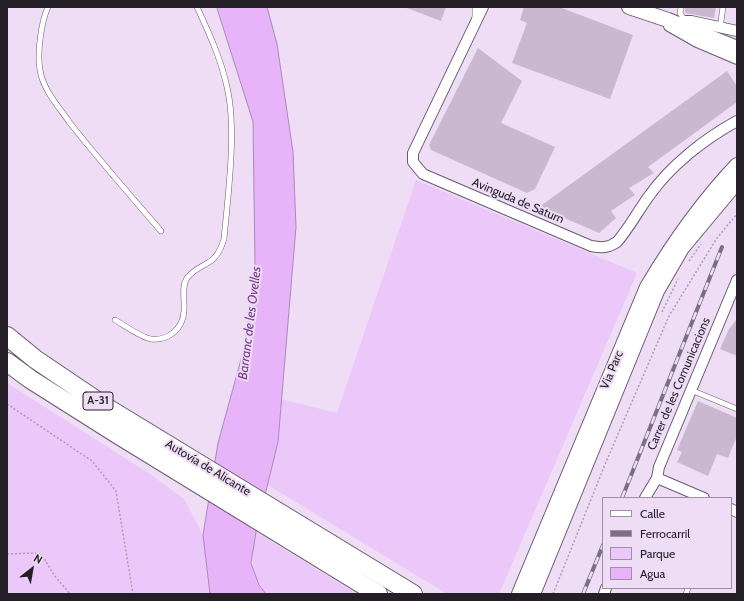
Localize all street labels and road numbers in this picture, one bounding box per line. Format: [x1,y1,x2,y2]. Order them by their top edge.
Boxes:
street label: Avinguda de Saturn [470,175,566,227]
street label: Carrer de les Comunicacions [644,316,714,452]
street label: Via Parc [597,349,627,391]
road number: A-31 [83,392,113,410]
street label: Autovía de Alicante [163,437,253,499]

